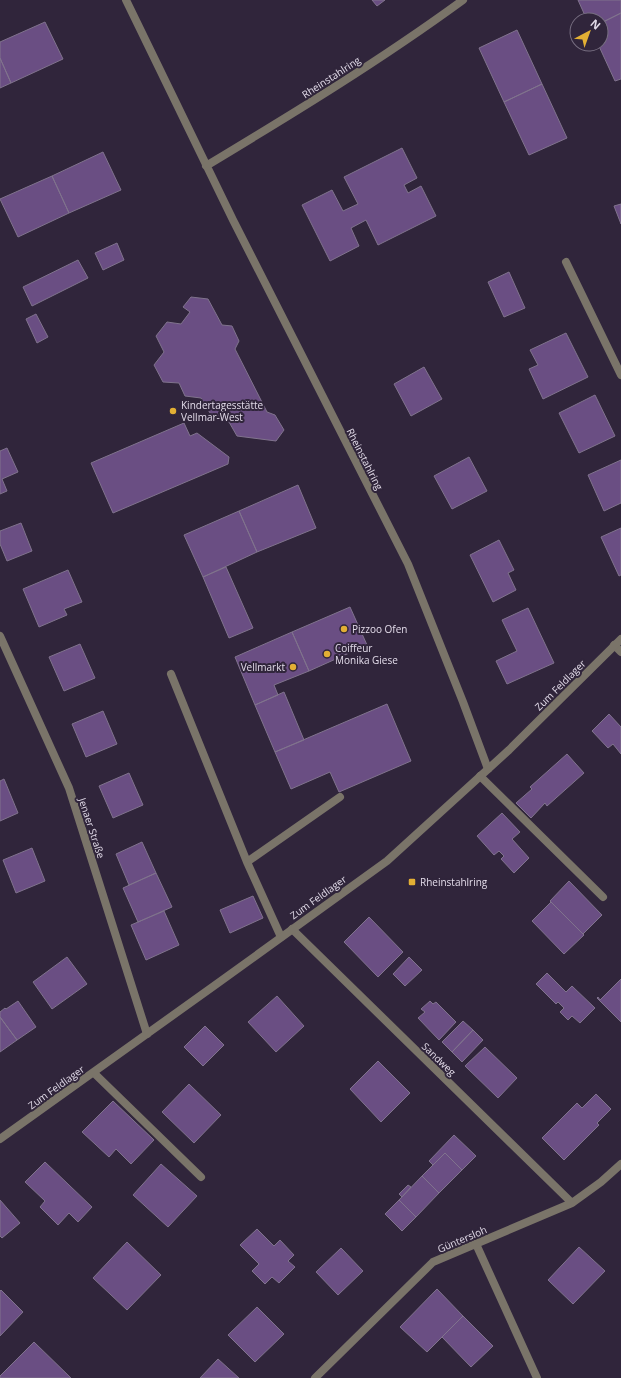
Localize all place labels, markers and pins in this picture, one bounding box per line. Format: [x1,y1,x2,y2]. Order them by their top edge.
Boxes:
place label: Kindertagesstätte Vellmar-West [181,398,264,424]
marker: Kindertagesstätte Vellmar-West [168,406,178,416]
place label: Pizzoo Ofen [352,622,407,636]
marker: Pizzoo Ofen [339,624,349,634]
place label: Coiffeur Monika Giese [335,641,398,667]
marker: Coiffeur Monika Giese [322,649,332,659]
place label: Vellmarkt [241,660,285,674]
marker: Vellmarkt [288,662,298,672]
place label: Rheinstahlring [420,875,488,889]
marker: Rheinstahlring [407,877,417,887]

